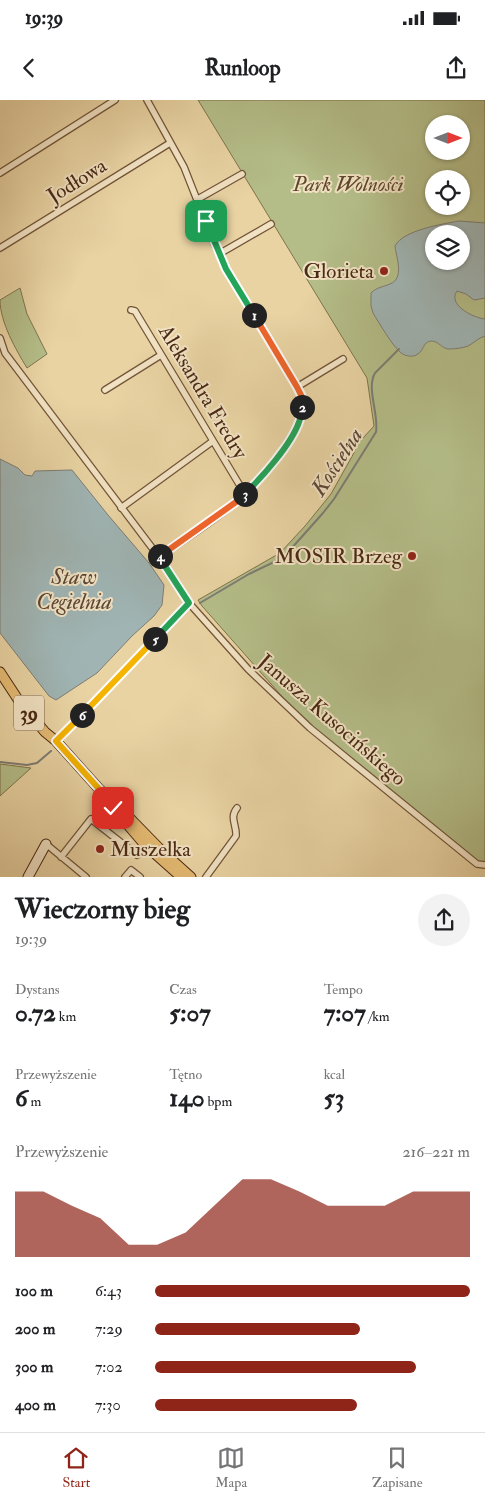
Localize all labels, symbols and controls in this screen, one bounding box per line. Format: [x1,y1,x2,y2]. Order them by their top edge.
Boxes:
text: 19:39 [25,6,63,30]
icon: back [15,54,43,82]
text: Runloop [204,54,281,82]
icon: share [442,54,470,82]
north arrow [425,115,470,160]
map controls [425,115,470,270]
street label: Jodłowa [41,152,112,210]
button: locate [425,170,470,215]
park label: Park Wolności [292,171,404,198]
pin [185,200,227,242]
icon: arrive [192,207,220,235]
button: layers [425,225,470,270]
place label: Glorieta [303,258,374,285]
marker: Glorieta [378,265,390,277]
pin: 1 [242,302,266,328]
text: 1 [252,307,257,324]
street label: Aleksandra Fredry [152,319,254,465]
pin: 2 [290,394,314,420]
text: 2 [299,399,306,416]
water label: Kościelna [304,423,369,502]
pin: 3 [232,482,258,506]
text: 3 [243,486,248,503]
place label: MOSIR Brzeg [274,543,403,570]
pin: 4 [148,544,172,568]
text: 4 [157,548,164,565]
marker: MOSIR Brzeg [406,550,418,562]
water label: Staw Cegielnia [36,563,112,616]
pin: 5 [142,626,168,652]
text: 5 [152,631,159,648]
street label: Janusza Kusocińskiego [251,647,412,792]
road number: 39 [14,696,44,730]
pin: 6 [70,702,94,728]
text: 6 [79,707,86,724]
pin [92,787,134,829]
icon: check [99,794,127,822]
place label: Muszelka [110,836,191,863]
marker: Muszelka [94,843,106,855]
text: Wieczorny bieg [15,892,190,927]
button: share [418,894,470,946]
text: 19:39 [15,929,47,949]
text: Dystans [15,981,60,998]
text: Czas [169,981,197,998]
text: Tempo [324,981,363,998]
text: 0.72 [15,998,56,1029]
text: 5:07 [169,998,211,1029]
text: 7:07 [324,998,366,1029]
text: km [56,1008,76,1025]
text: /km [366,1008,390,1025]
text: Przewyższenie [15,1066,97,1083]
text: Tętno [169,1066,202,1083]
text: kcal [324,1066,345,1083]
text: 6 [15,1083,28,1114]
text: 140 [169,1083,205,1114]
text: 53 [324,1083,344,1114]
text: m [28,1093,41,1110]
text: bpm [205,1093,232,1110]
text: Przewyższenie [15,1142,108,1162]
text: 216–221 m [402,1142,470,1162]
text: 100 m [15,1281,53,1301]
text: 6:43 [95,1281,122,1301]
text: 200 m [15,1319,55,1339]
text: 7:29 [95,1319,123,1339]
text: 300 m [15,1357,53,1377]
text: 7:02 [95,1357,123,1377]
text: 400 m [15,1395,56,1415]
text: 7:30 [95,1395,121,1415]
tab: Start [62,1444,90,1491]
tab: Mapa [215,1444,247,1491]
tab: Zapisane [372,1444,423,1491]

